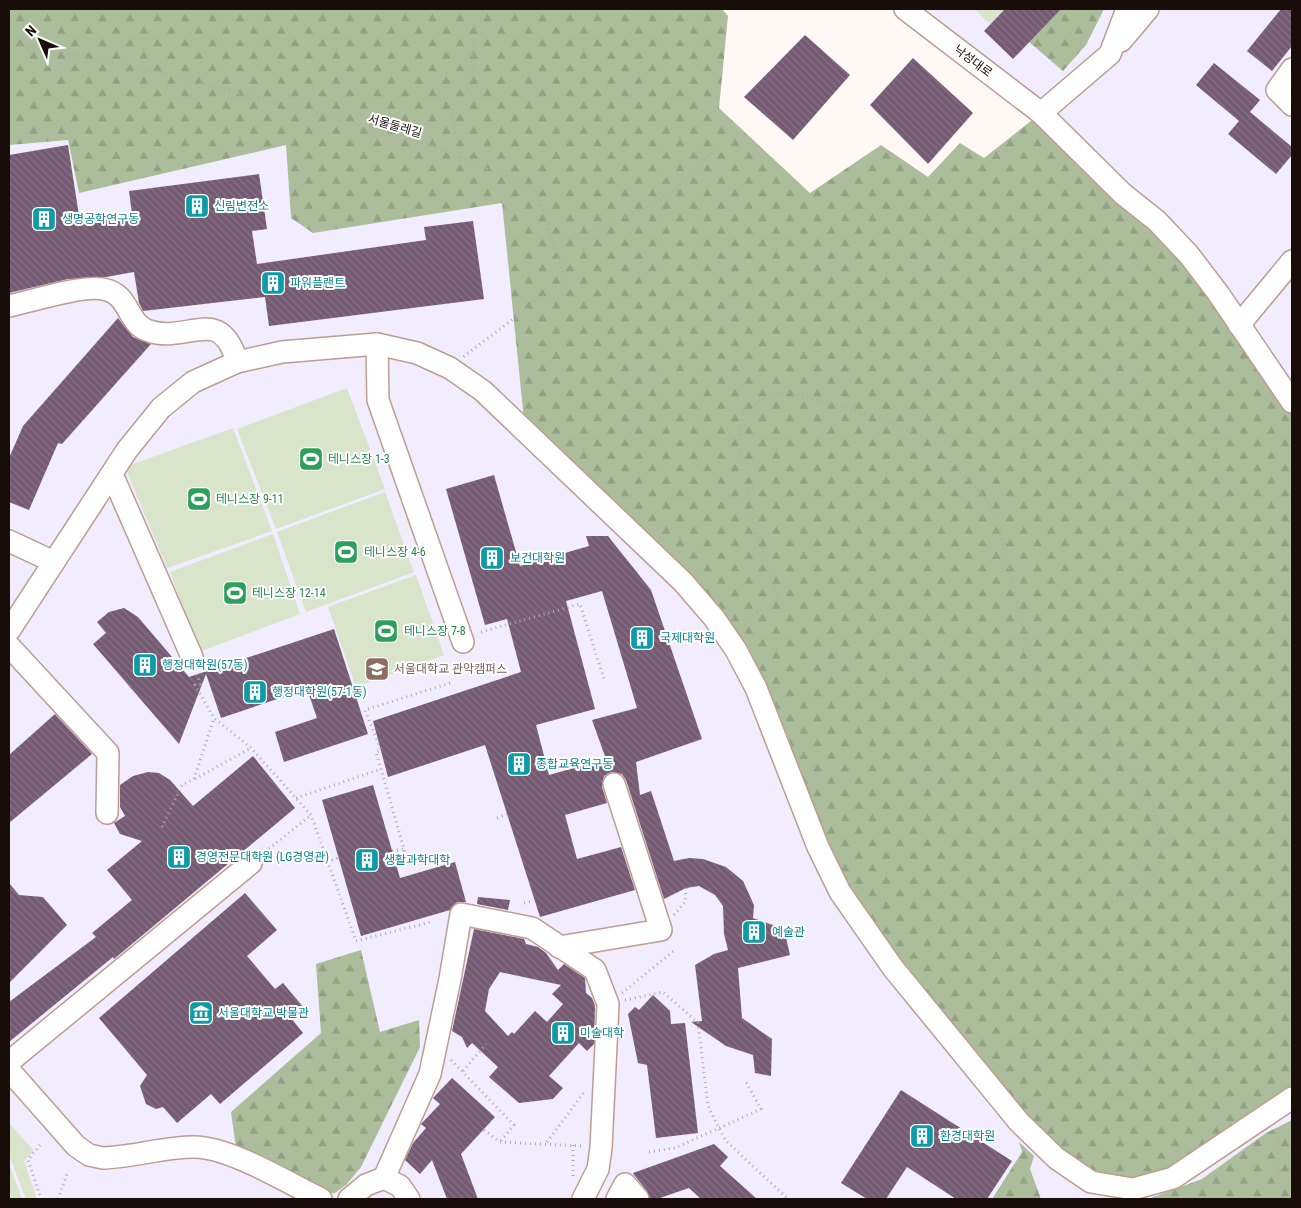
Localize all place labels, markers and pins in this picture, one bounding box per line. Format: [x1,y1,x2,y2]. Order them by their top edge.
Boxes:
building icon: 신림변전소 [184,193,210,219]
place label: 신림변전소 [214,199,269,213]
building icon: 생명공학연구동 [31,206,57,232]
place label: 생명공학연구동 [62,212,139,226]
building icon: 파워플랜트 [260,270,286,296]
place label: 파워플랜트 [290,276,345,290]
sports icon: 테니스장 1-3 [298,446,324,472]
place label: 테니스장 1-3 [328,452,390,466]
sports icon: 테니스장 9-11 [186,486,212,512]
place label: 테니스장 9-11 [216,492,284,506]
sports icon: 테니스장 4-6 [333,539,359,565]
place label: 테니스장 4-6 [364,545,426,559]
building icon: 보건대학원 [479,545,505,571]
place label: 보건대학원 [510,551,565,565]
sports icon: 테니스장 12-14 [222,580,248,606]
place label: 테니스장 12-14 [252,586,326,600]
sports icon: 테니스장 7-8 [373,618,399,644]
place label: 테니스장 7-8 [404,624,466,638]
building icon: 국제대학원 [629,625,655,651]
place label: 국제대학원 [660,631,715,645]
building icon: 행정대학원(57동) [132,652,158,678]
school or university icon: 서울대학교 관악캠퍼스 [364,656,390,682]
place label: 행정대학원(57동) [162,658,248,672]
place label: 서울대학교 관악캠퍼스 [394,662,507,676]
building icon: 행정대학원(57-1동) [242,679,268,705]
place label: 행정대학원(57-1동) [272,685,367,699]
building icon: 종합교육연구동 [506,751,532,777]
place label: 종합교육연구동 [536,757,613,771]
building icon: 경영전문대학원 (LG경영관) [166,844,192,870]
building icon: 생활과학대학 [354,847,380,873]
place label: 경영전문대학원 (LG경영관) [196,850,329,864]
place label: 생활과학대학 [384,853,450,867]
building icon: 예술관 [741,919,767,945]
place label: 예술관 [772,925,805,939]
museum icon: 서울대학교 박물관 [188,1000,214,1026]
place label: 서울대학교 박물관 [218,1006,309,1020]
building icon: 미술대학 [550,1020,576,1046]
place label: 미술대학 [580,1026,624,1040]
building icon: 환경대학원 [909,1123,935,1149]
place label: 환경대학원 [940,1129,995,1143]

